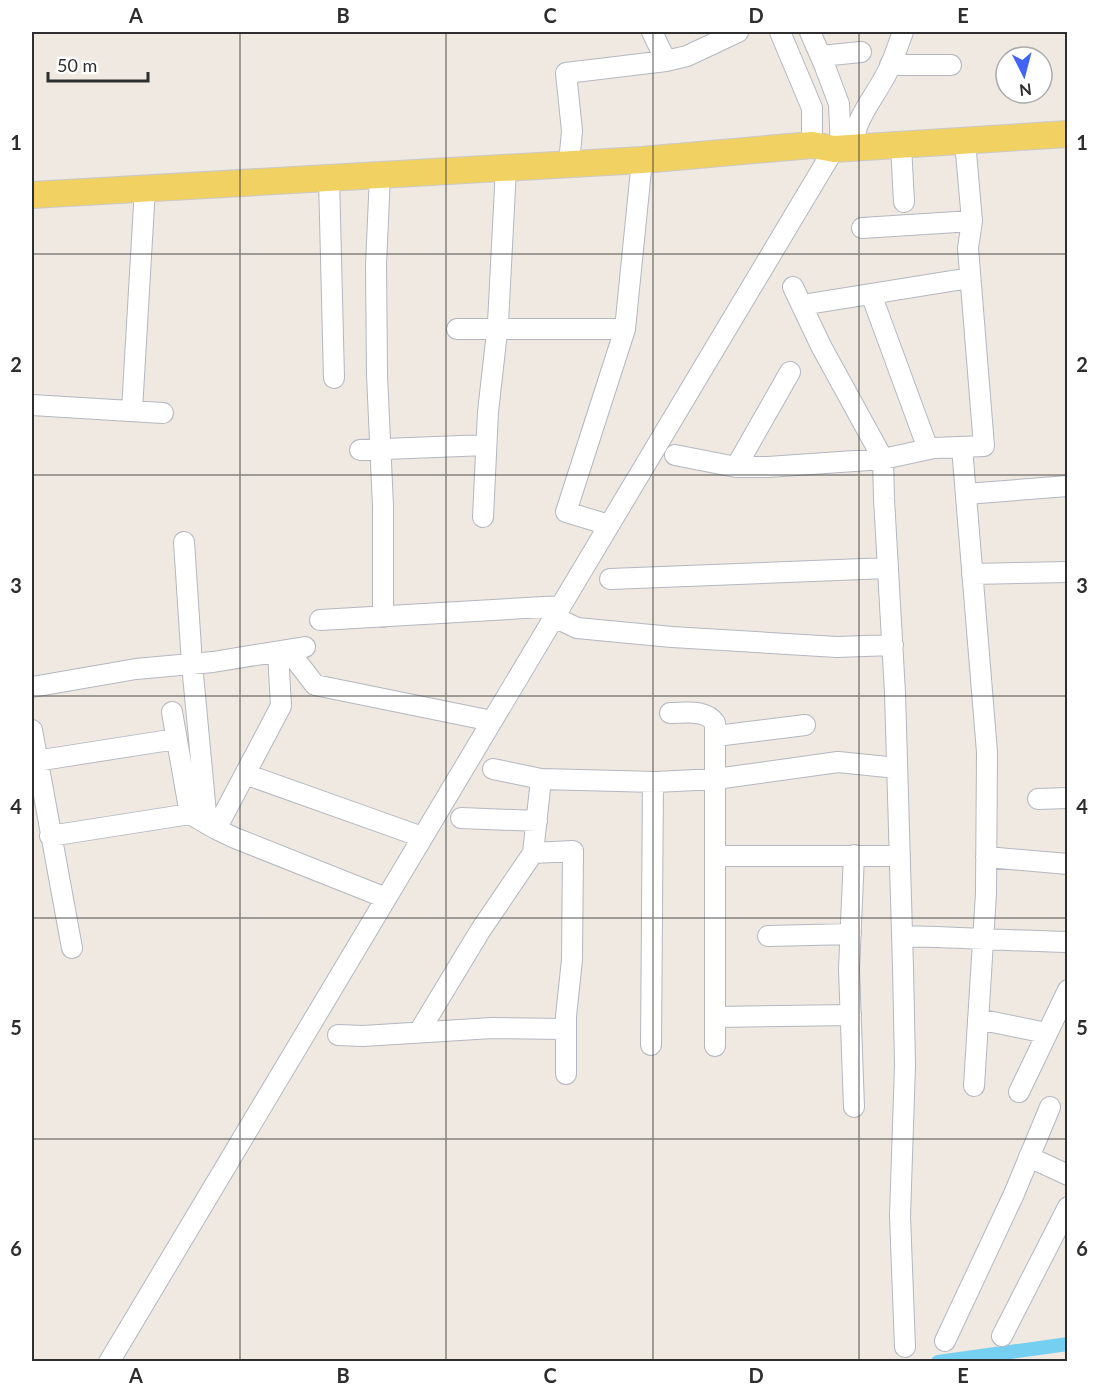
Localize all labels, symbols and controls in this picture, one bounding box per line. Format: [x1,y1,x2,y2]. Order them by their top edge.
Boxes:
text: A [128,3,143,27]
text: B [336,3,350,27]
text: C [543,3,557,27]
text: D [748,3,764,27]
text: E [957,3,969,27]
scale bar [48,45,148,83]
north arrow [994,45,1054,105]
text: 50 m [57,54,97,76]
text: N [1018,80,1033,101]
text: 1 [10,130,22,154]
text: 1 [1076,130,1088,154]
text: 2 [10,352,22,376]
text: 2 [1076,352,1088,376]
text: 3 [10,573,22,597]
text: 3 [1076,573,1088,597]
text: 4 [10,794,22,818]
text: 4 [1076,794,1088,818]
text: 5 [10,1015,22,1039]
text: 5 [1076,1015,1088,1039]
text: 6 [10,1236,22,1260]
text: 6 [1076,1236,1088,1260]
text: A [128,1363,143,1387]
text: B [336,1363,350,1387]
text: C [543,1363,557,1387]
text: D [748,1363,764,1387]
text: E [957,1363,969,1387]

